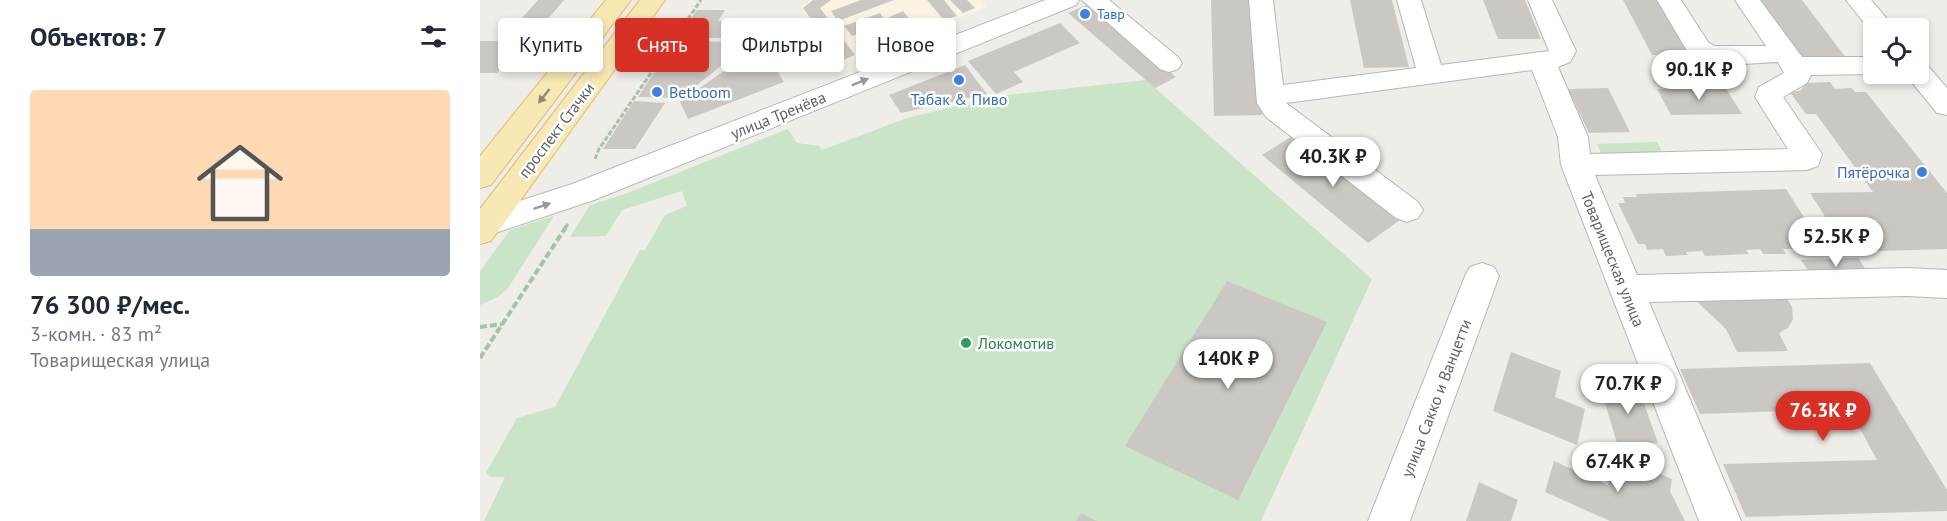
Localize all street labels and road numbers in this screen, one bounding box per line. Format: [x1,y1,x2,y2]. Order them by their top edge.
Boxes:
street label: проспект Стачки [514,78,598,182]
street label: улица Тренёва [727,87,829,143]
street label: Товарищеская улица [1577,188,1649,330]
street label: улица Сакко и Ванцетти [1397,316,1475,480]

